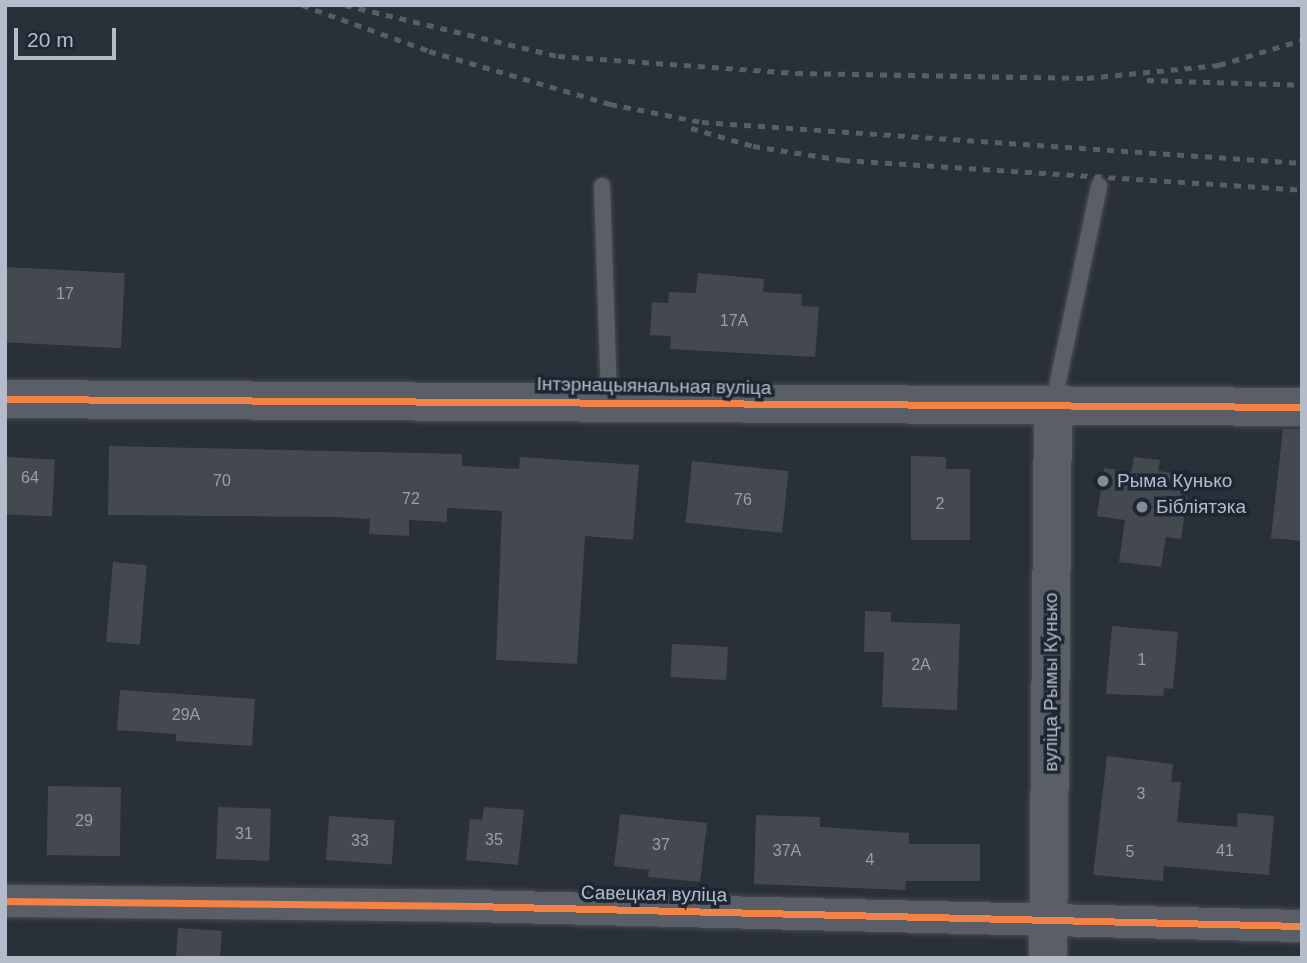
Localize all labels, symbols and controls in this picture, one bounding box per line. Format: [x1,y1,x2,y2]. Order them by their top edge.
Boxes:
scale bar [18,14,119,58]
text: 20 m [27,28,74,51]
house number: 17 [56,284,74,304]
house number: 17А [720,311,748,331]
street label: Інтэрнацыянальная вуліца [536,373,772,399]
house number: 64 [21,468,39,488]
place label: Рыма Кунько [1117,470,1232,492]
house number: 70 [213,471,231,491]
marker: Рыма Кунько [1095,473,1111,489]
house number: 72 [402,489,420,509]
house number: 76 [734,490,752,510]
house number: 2 [936,494,944,514]
place label: Бібліятэка [1156,496,1246,518]
marker: Бібліятэка [1134,499,1150,515]
street label: вуліца Рымы Кунько [1040,592,1062,772]
house number: 1 [1138,650,1146,670]
house number: 2А [911,655,931,675]
house number: 29А [172,705,200,725]
house number: 3 [1137,784,1145,804]
house number: 29 [75,811,93,831]
house number: 31 [235,824,253,844]
house number: 35 [485,830,503,850]
house number: 33 [351,831,369,851]
house number: 37 [652,835,670,855]
house number: 37А [773,841,801,861]
house number: 41 [1216,841,1234,861]
house number: 5 [1126,842,1134,862]
house number: 4 [866,850,874,870]
street label: Савецкая вуліца [581,881,727,907]

